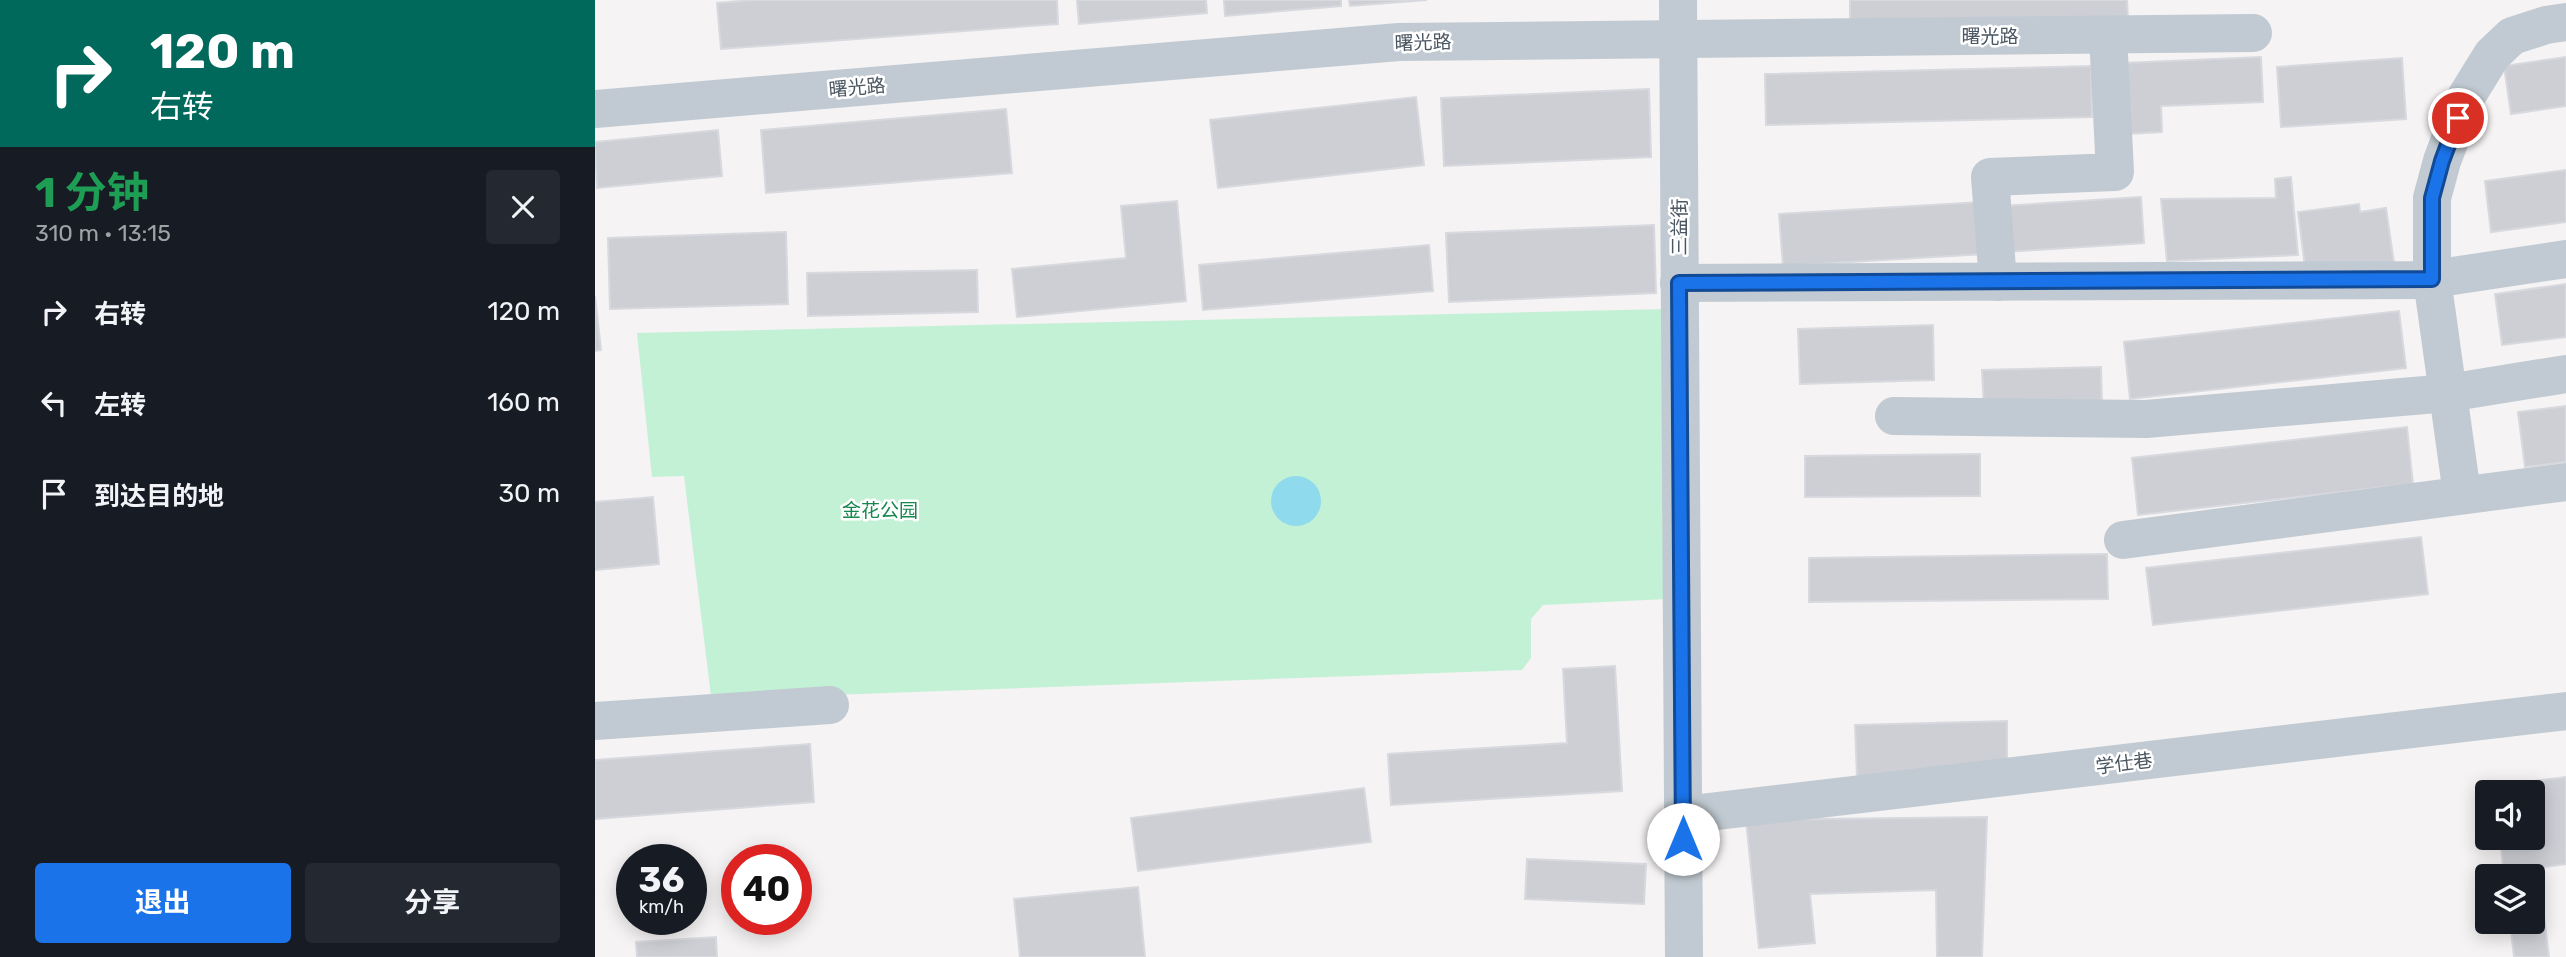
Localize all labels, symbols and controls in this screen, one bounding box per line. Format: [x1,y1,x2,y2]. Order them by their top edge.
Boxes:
text: 120 m [150,22,295,80]
street label: 曙光路 [1961,25,2019,48]
icon: right [35,28,126,119]
street label: 曙光路 [1394,30,1452,55]
street label: 曙光路 [828,74,886,101]
text: 右转 [150,88,214,126]
pin [2428,88,2488,148]
icon: arrive [2439,99,2477,137]
text: 1 分钟 [35,168,149,218]
button: close [486,170,560,244]
street label: 三益街 [1668,198,1691,256]
text: 310 m · 13:15 [35,219,171,247]
icon: right [35,293,73,331]
text: 120 m [488,296,560,327]
text: 右转 [94,299,146,330]
icon: left [35,384,73,422]
text: 160 m [487,387,560,418]
text: 左转 [94,390,146,421]
icon: arrive [35,475,73,513]
text: 30 m [498,478,560,509]
text: 到达目的地 [94,481,224,512]
park label: 金花公园 [842,499,918,522]
street label: 学仕巷 [2094,749,2154,778]
map controls [2475,780,2545,934]
button: sound [2475,780,2545,850]
position arrow [1646,802,1720,876]
speed limit sign: 40 [721,844,812,935]
text: 36 [639,859,684,901]
button: 退出 [35,863,291,943]
button: 分享 [305,863,560,943]
button: layers [2475,864,2545,934]
text: km/h [639,896,684,918]

